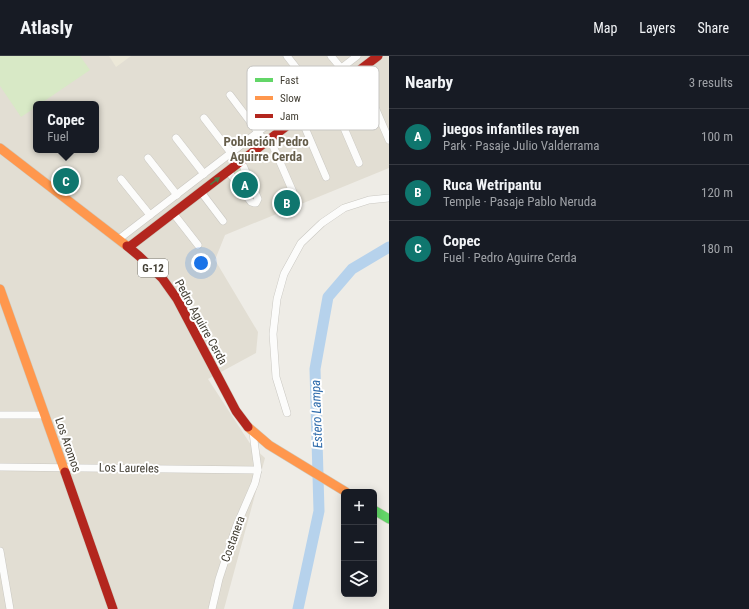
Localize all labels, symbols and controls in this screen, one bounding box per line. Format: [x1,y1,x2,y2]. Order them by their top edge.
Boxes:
text: Atlasly [20,16,73,39]
text: Map [593,20,617,36]
text: Layers [639,20,676,36]
text: Share [698,20,729,36]
legend [247,66,379,130]
text: Nearby [405,72,453,92]
text: Fast [280,74,299,87]
text: 3 results [689,75,733,90]
text: Slow [280,92,301,105]
popup [33,101,99,153]
text: Jam [280,110,299,123]
text: Copec [47,111,85,129]
text: juegos infantiles rayen [443,120,580,138]
text: Fuel [47,129,69,144]
text: A [414,129,422,144]
text: 100 m [701,129,733,144]
district label: Población Pedro Aguirre Cerda [223,134,309,164]
text: Park · Pasaje Julio Valderrama [443,138,600,153]
pin: C [53,166,79,196]
pin: A [232,170,258,200]
text: Ruca Wetripantu [443,176,542,194]
one-way arrow [210,177,221,185]
text: B [414,185,422,200]
text: 120 m [701,185,733,200]
pin: B [274,188,300,218]
text: Temple · Pasaje Pablo Neruda [443,194,597,209]
text: Copec [443,232,481,250]
text: C [414,241,422,256]
text: 180 m [701,241,733,256]
text: Fuel · Pedro Aguirre Cerda [443,250,577,265]
your location [191,253,211,273]
road number: G-12 [138,259,168,277]
street label: Pedro Aguirre Cerda [172,277,230,367]
water label: Estero Lampa [308,380,325,448]
street label: Los Aromos [52,416,84,474]
street label: Los Laureles [99,460,159,476]
map controls [341,489,377,597]
button: + [341,489,377,525]
street label: Costanera [218,514,248,564]
button: − [341,525,377,561]
button: layers [341,561,377,597]

